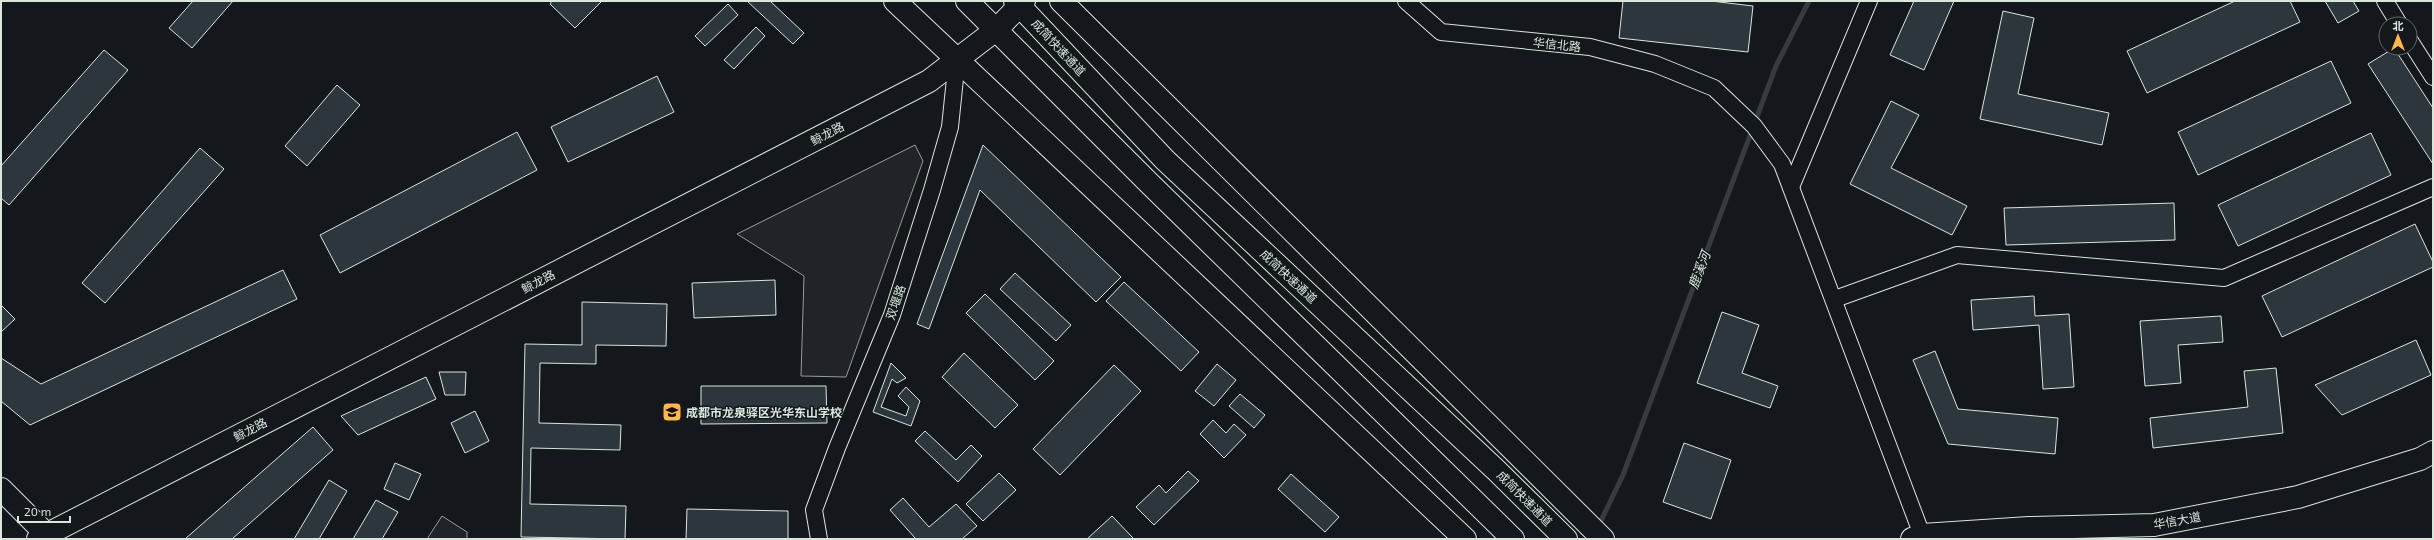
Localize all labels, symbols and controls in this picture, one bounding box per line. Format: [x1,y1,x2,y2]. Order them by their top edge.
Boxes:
street label: 成简快速通道 [1029,16,1089,78]
north arrow [2378,16,2418,56]
text: 北 [2393,19,2404,32]
street label: 华信北路 [1532,35,1582,53]
street label: 鲸龙路 [808,119,846,147]
street label: 成简快速通道 [1258,246,1320,306]
water label: 鹿溪河 [1685,246,1715,291]
street label: 鲸龙路 [519,267,557,295]
street label: 双堰路 [883,283,907,321]
school or university icon: 成都市龙泉驿区光华东山学校 [661,401,683,423]
place label: 成都市龙泉驿区光华东山学校 [686,405,842,419]
street label: 鲸龙路 [231,415,269,443]
street label: 成简快速通道 [1495,468,1555,528]
scale bar [18,498,70,524]
text: 20 m [24,504,51,518]
street label: 华信大道 [2152,509,2202,531]

